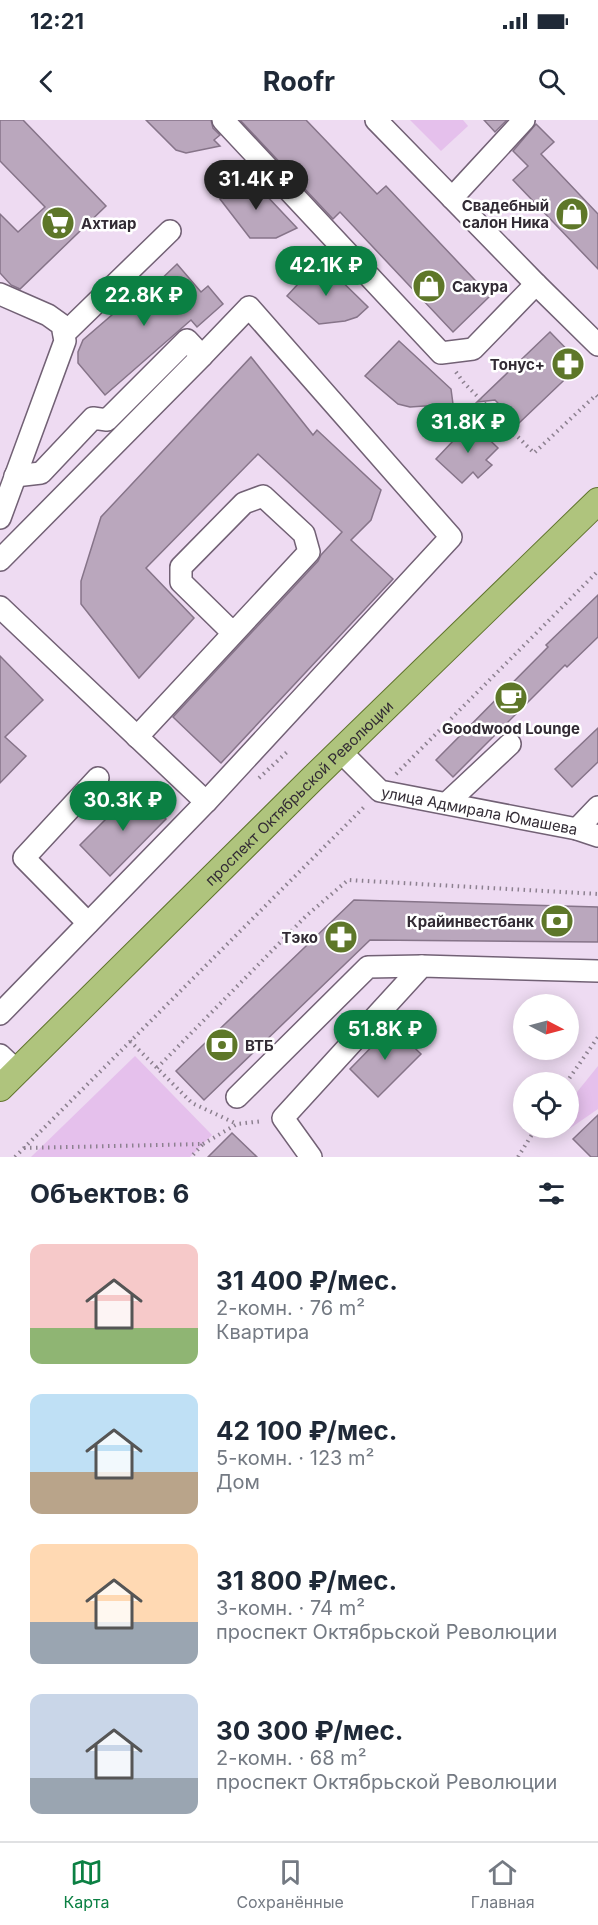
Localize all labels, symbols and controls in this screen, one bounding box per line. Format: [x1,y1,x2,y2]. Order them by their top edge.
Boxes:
text: 12:21 [30,8,84,34]
icon: back [30,65,63,98]
text: Roofr [263,65,335,98]
icon: search [535,65,568,98]
pin: 31.4K ₽ [201,160,311,211]
text: 31.4K ₽ [218,167,294,191]
place label: Свадебный салон Ника [462,196,549,232]
shop icon: Свадебный салон Ника [554,196,590,232]
supermarket icon: Ахтиар [40,205,76,241]
place label: Ахтиар [81,214,136,233]
pin: 42.1K ₽ [271,246,381,297]
text: 42.1K ₽ [289,253,363,277]
shop icon: Сакура [411,268,447,304]
pin: 22.8K ₽ [89,276,199,327]
place label: Сакура [452,277,508,296]
text: 22.8K ₽ [105,283,183,307]
pharmacy icon: Тонус+ [550,346,586,382]
place label: Тонус+ [490,355,545,374]
pin: 31.8K ₽ [413,403,523,454]
text: 31.8K ₽ [431,410,505,434]
cafe icon: Goodwood Lounge [493,680,529,716]
street label: проспект Октябрьской Революции [201,696,397,889]
place label: Goodwood Lounge [442,719,580,738]
pin: 30.3K ₽ [68,781,178,832]
street label: улица Адмирала Юмашева [380,782,579,838]
text: 30.3K ₽ [84,788,162,812]
bank icon: Крайинвестбанк [539,903,575,939]
place label: Крайинвестбанк [407,912,534,931]
pharmacy icon: Тэко [323,919,359,955]
place label: Тэко [282,928,318,947]
north arrow [513,994,579,1060]
map controls [513,994,579,1138]
pin: 51.8K ₽ [330,1010,440,1061]
text: 51.8K ₽ [348,1017,422,1041]
bank icon: ВТБ [204,1027,240,1063]
place label: ВТБ [245,1036,274,1055]
button: locate [513,1072,579,1138]
icon: filters [535,1177,568,1210]
text: Объектов: 6 [30,1178,189,1209]
text: 31 400 ₽/мес. [216,1265,398,1296]
icon: home [78,1268,150,1340]
text: 2-комн. · 76 m² [216,1296,365,1320]
text: Квартира [216,1320,309,1344]
text: 42 100 ₽/мес. [216,1415,397,1446]
icon: home [78,1418,150,1490]
text: 5-комн. · 123 m² [216,1446,374,1470]
text: Дом [216,1470,260,1494]
text: 31 800 ₽/мес. [216,1565,397,1596]
icon: home [78,1568,150,1640]
text: 3-комн. · 74 m² [216,1596,365,1620]
text: проспект Октябрьской Революции [216,1620,557,1644]
text: 30 300 ₽/мес. [216,1715,403,1746]
icon: home [78,1718,150,1790]
text: 2-комн. · 68 m² [216,1746,367,1770]
text: проспект Октябрьской Революции [216,1770,557,1794]
tab: Карта [63,1856,109,1912]
tab: Сохранённые [236,1856,344,1912]
tab: Главная [471,1856,535,1912]

